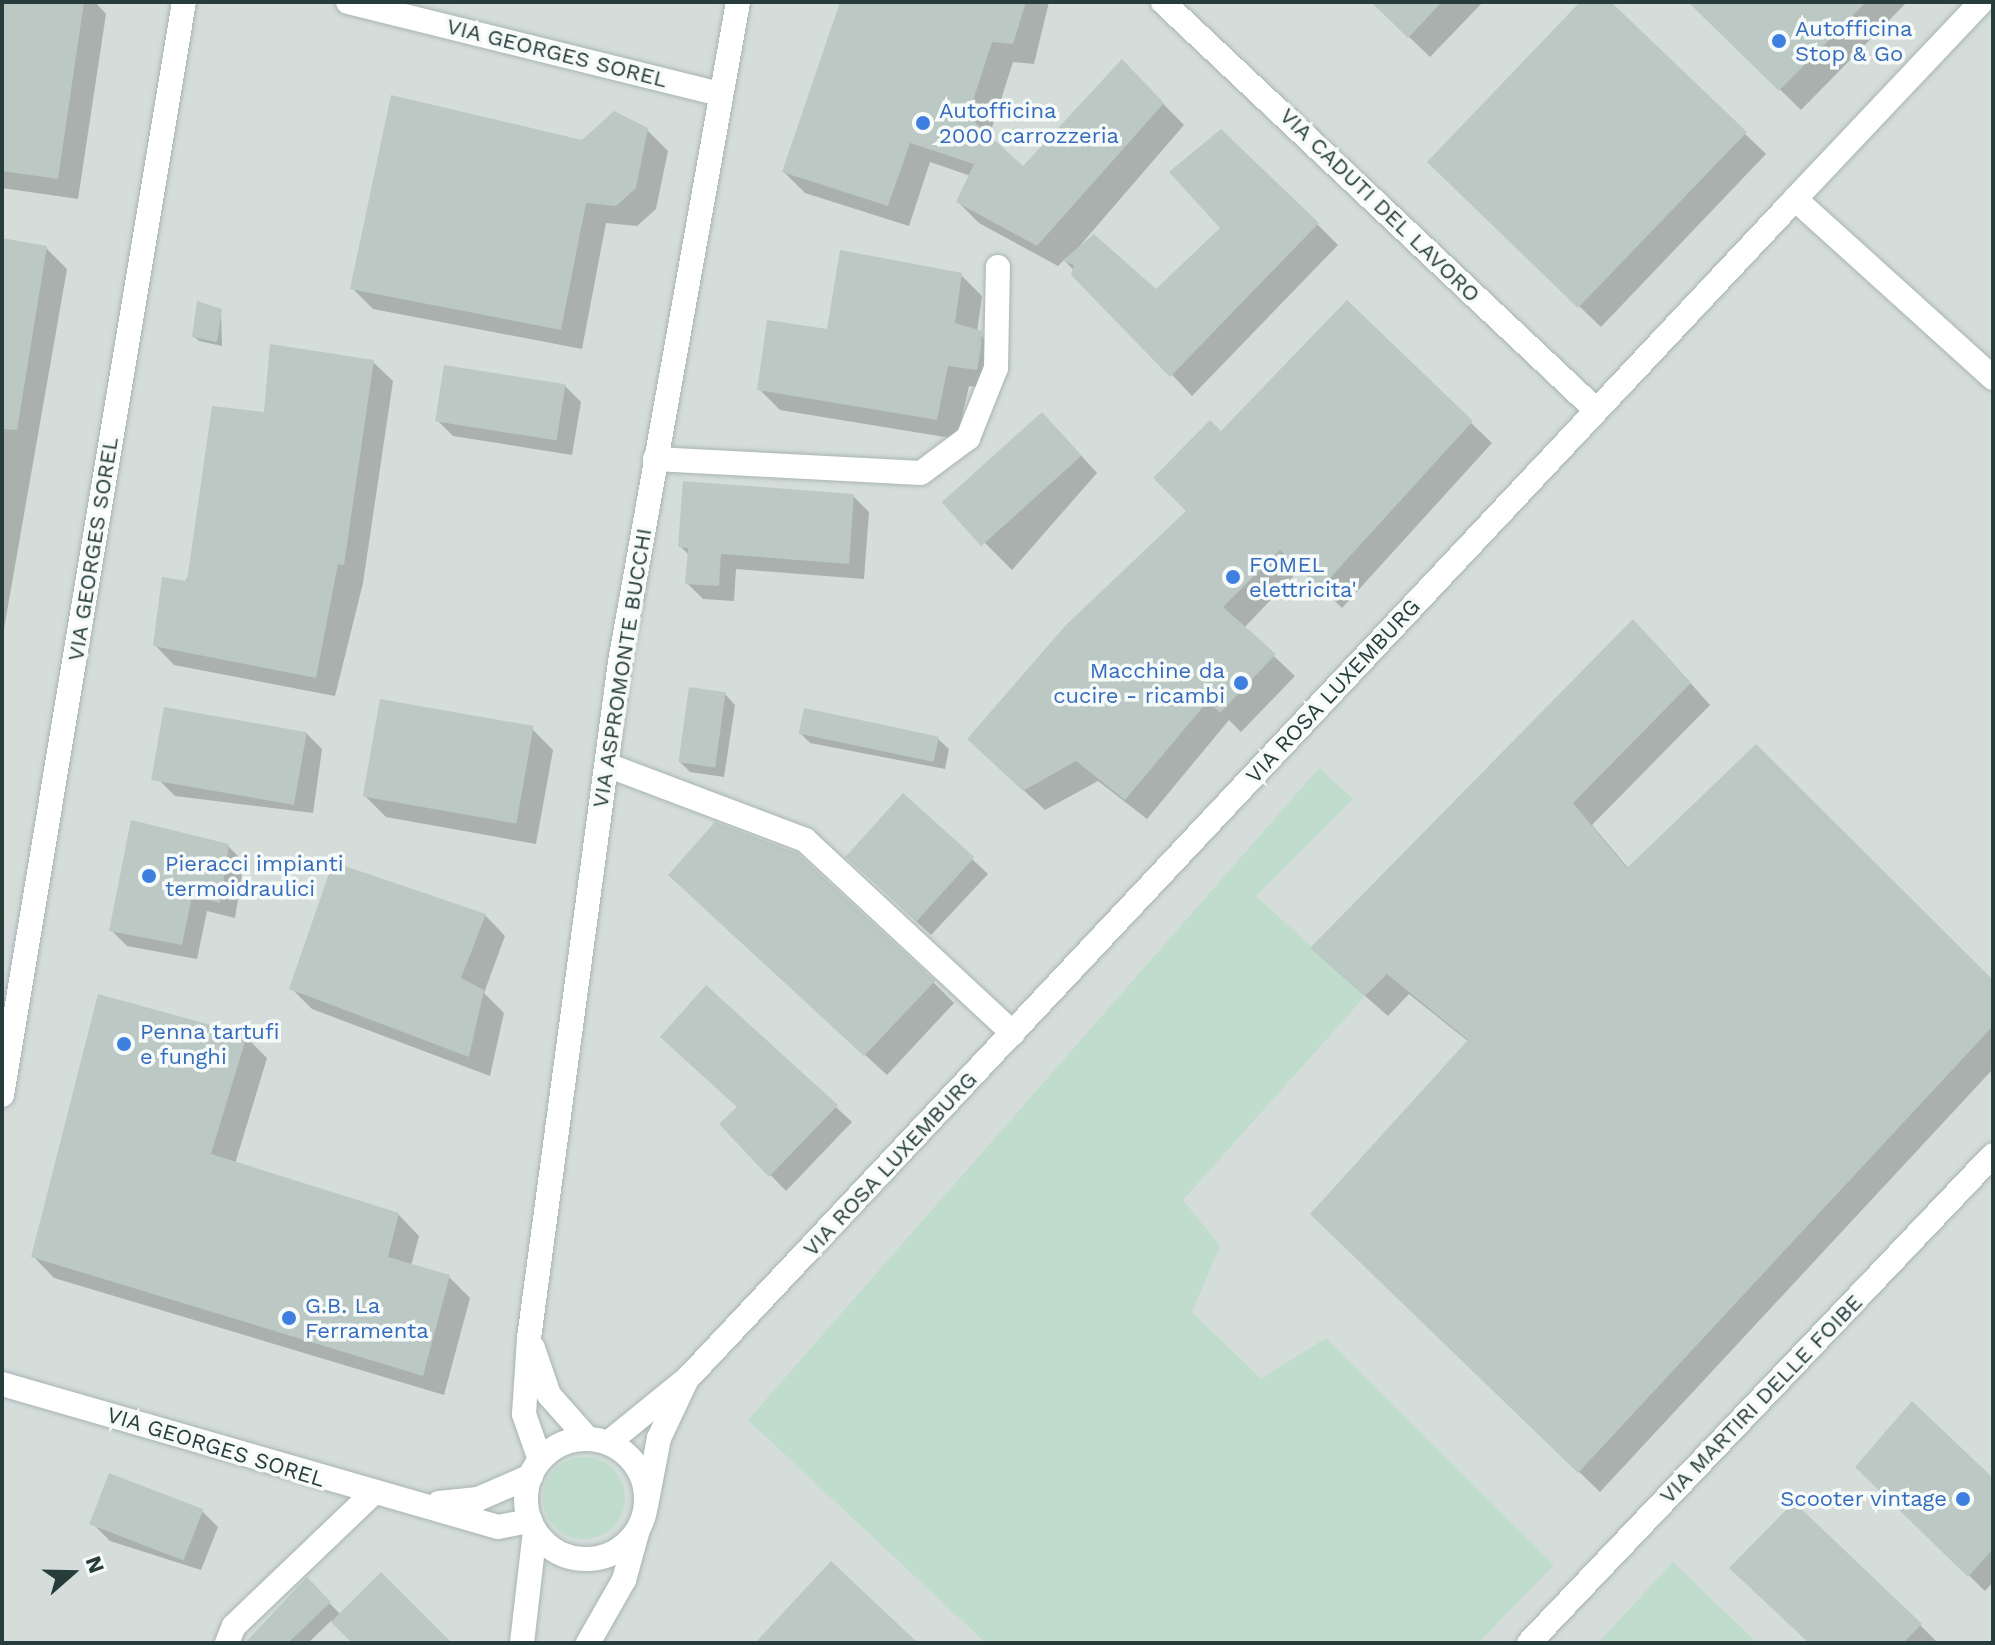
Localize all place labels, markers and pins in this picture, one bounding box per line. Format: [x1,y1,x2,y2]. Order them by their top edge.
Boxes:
place label: Autofficina Stop & Go [1795,15,1913,66]
marker: Autofficina Stop & Go [1770,32,1788,50]
place label: Autofficina 2000 carrozzeria [939,97,1119,148]
marker: Autofficina 2000 carrozzeria [914,114,932,132]
place label: FOMEL elettricita' [1249,551,1357,602]
marker: FOMEL elettricita' [1224,568,1242,586]
place label: Macchine da cucire - ricambi [1053,657,1225,708]
marker: Macchine da cucire - ricambi [1232,674,1250,692]
place label: Pieracci impianti termoidraulici [165,850,344,902]
marker: Pieracci impianti termoidraulici [140,867,158,885]
place label: Penna tartufi e funghi [140,1018,280,1070]
marker: Penna tartufi e funghi [115,1035,133,1053]
place label: G.B. La Ferramenta [305,1292,429,1344]
marker: G.B. La Ferramenta [280,1309,298,1327]
place label: Scooter vintage [1779,1486,1947,1512]
marker: Scooter vintage [1954,1490,1972,1508]

